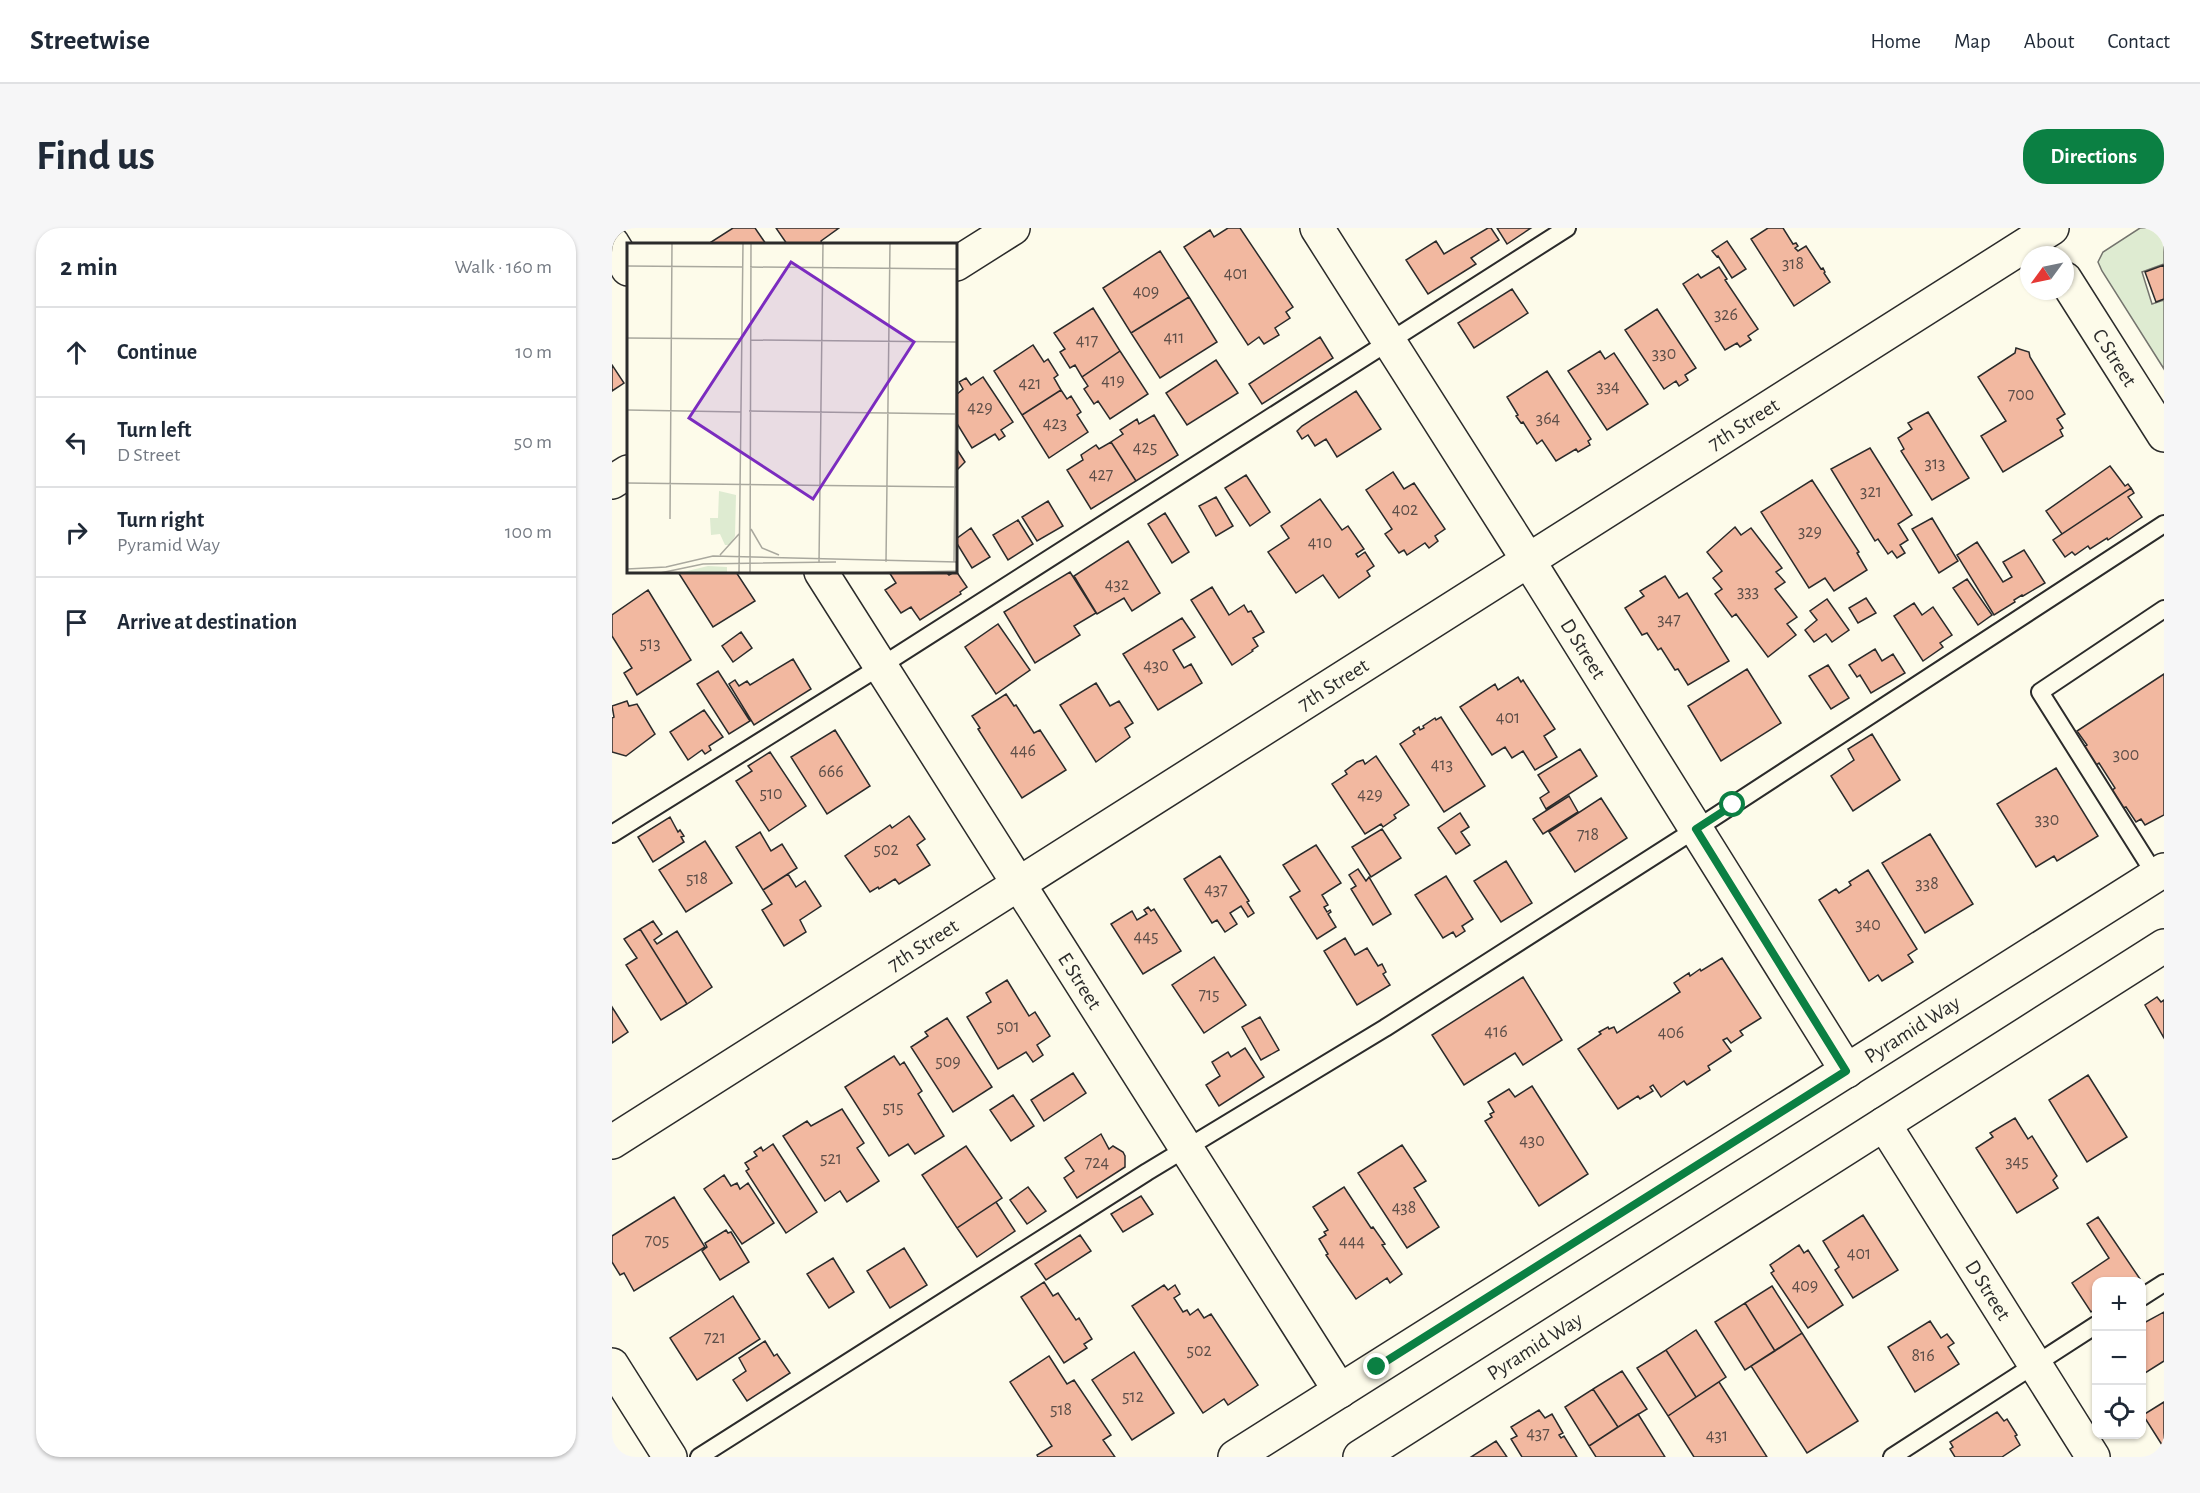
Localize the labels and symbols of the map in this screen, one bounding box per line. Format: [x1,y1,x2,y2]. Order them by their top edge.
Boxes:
inset map [627,243,957,573]
north arrow [2020,246,2074,300]
house number: 318 [1782,255,1804,273]
house number: 401 [1224,265,1248,283]
house number: 409 [1133,283,1159,301]
house number: 326 [1714,306,1738,324]
street label: C Street [2089,325,2141,390]
house number: 411 [1163,329,1185,347]
house number: 417 [1076,332,1098,350]
house number: 330 [1652,345,1676,363]
house number: 419 [1101,372,1125,390]
house number: 421 [1018,375,1042,393]
house number: 334 [1596,378,1620,396]
house number: 700 [2008,386,2034,404]
street label: 7th Street [1704,394,1783,454]
house number: 429 [967,399,993,417]
house number: 364 [1536,410,1561,428]
house number: 423 [1043,415,1067,433]
house number: 425 [1133,439,1157,457]
house number: 313 [1924,455,1946,473]
house number: 427 [1089,466,1113,484]
house number: 321 [1860,483,1882,501]
house number: 402 [1392,501,1418,519]
house number: 329 [1798,523,1822,541]
house number: 410 [1308,534,1332,552]
house number: 432 [1105,576,1129,594]
house number: 333 [1737,583,1759,601]
house number: 347 [1657,611,1681,629]
street label: D Street [1557,615,1610,683]
house number: 513 [639,635,661,653]
street label: 7th Street [1294,654,1372,714]
house number: 430 [1143,657,1169,675]
house number: 401 [1496,709,1520,727]
house number: 446 [1010,742,1036,760]
house number: 300 [2113,746,2139,764]
house number: 413 [1431,756,1453,774]
house number: 666 [818,763,844,781]
house number: 510 [759,785,783,803]
house number: 429 [1357,786,1383,804]
route start [1719,791,1745,817]
house number: 330 [2035,811,2059,829]
house number: 718 [1577,826,1599,844]
house number: 502 [873,841,899,859]
house number: 518 [686,870,708,888]
house number: 338 [1915,875,1939,893]
house number: 437 [1204,881,1228,899]
street label: 7th Street [884,915,962,975]
house number: 340 [1855,916,1881,934]
house number: 445 [1134,928,1158,946]
street label: E Street [1054,949,1106,1013]
house number: 715 [1198,986,1220,1004]
street label: Pyramid Way [1861,991,1964,1067]
house number: 501 [996,1018,1020,1036]
house number: 416 [1484,1023,1508,1041]
house number: 406 [1658,1024,1684,1042]
house number: 509 [935,1053,961,1071]
house number: 515 [882,1099,904,1117]
house number: 430 [1519,1132,1545,1150]
house number: 521 [820,1150,842,1168]
house number: 345 [2005,1153,2029,1171]
house number: 724 [1085,1154,1110,1172]
house number: 438 [1392,1199,1416,1217]
house number: 705 [645,1232,669,1250]
house number: 444 [1339,1233,1365,1251]
house number: 401 [1847,1245,1871,1263]
street label: D Street [1962,1256,2015,1324]
house number: 409 [1792,1277,1818,1295]
street label: Pyramid Way [1483,1308,1586,1384]
house number: 721 [704,1329,726,1347]
house number: 502 [1186,1342,1212,1360]
house number: 816 [1911,1347,1935,1365]
route end [1363,1353,1389,1379]
house number: 512 [1122,1388,1144,1406]
house number: 518 [1050,1401,1072,1419]
house number: 437 [1526,1425,1550,1443]
house number: 431 [1706,1427,1728,1445]

